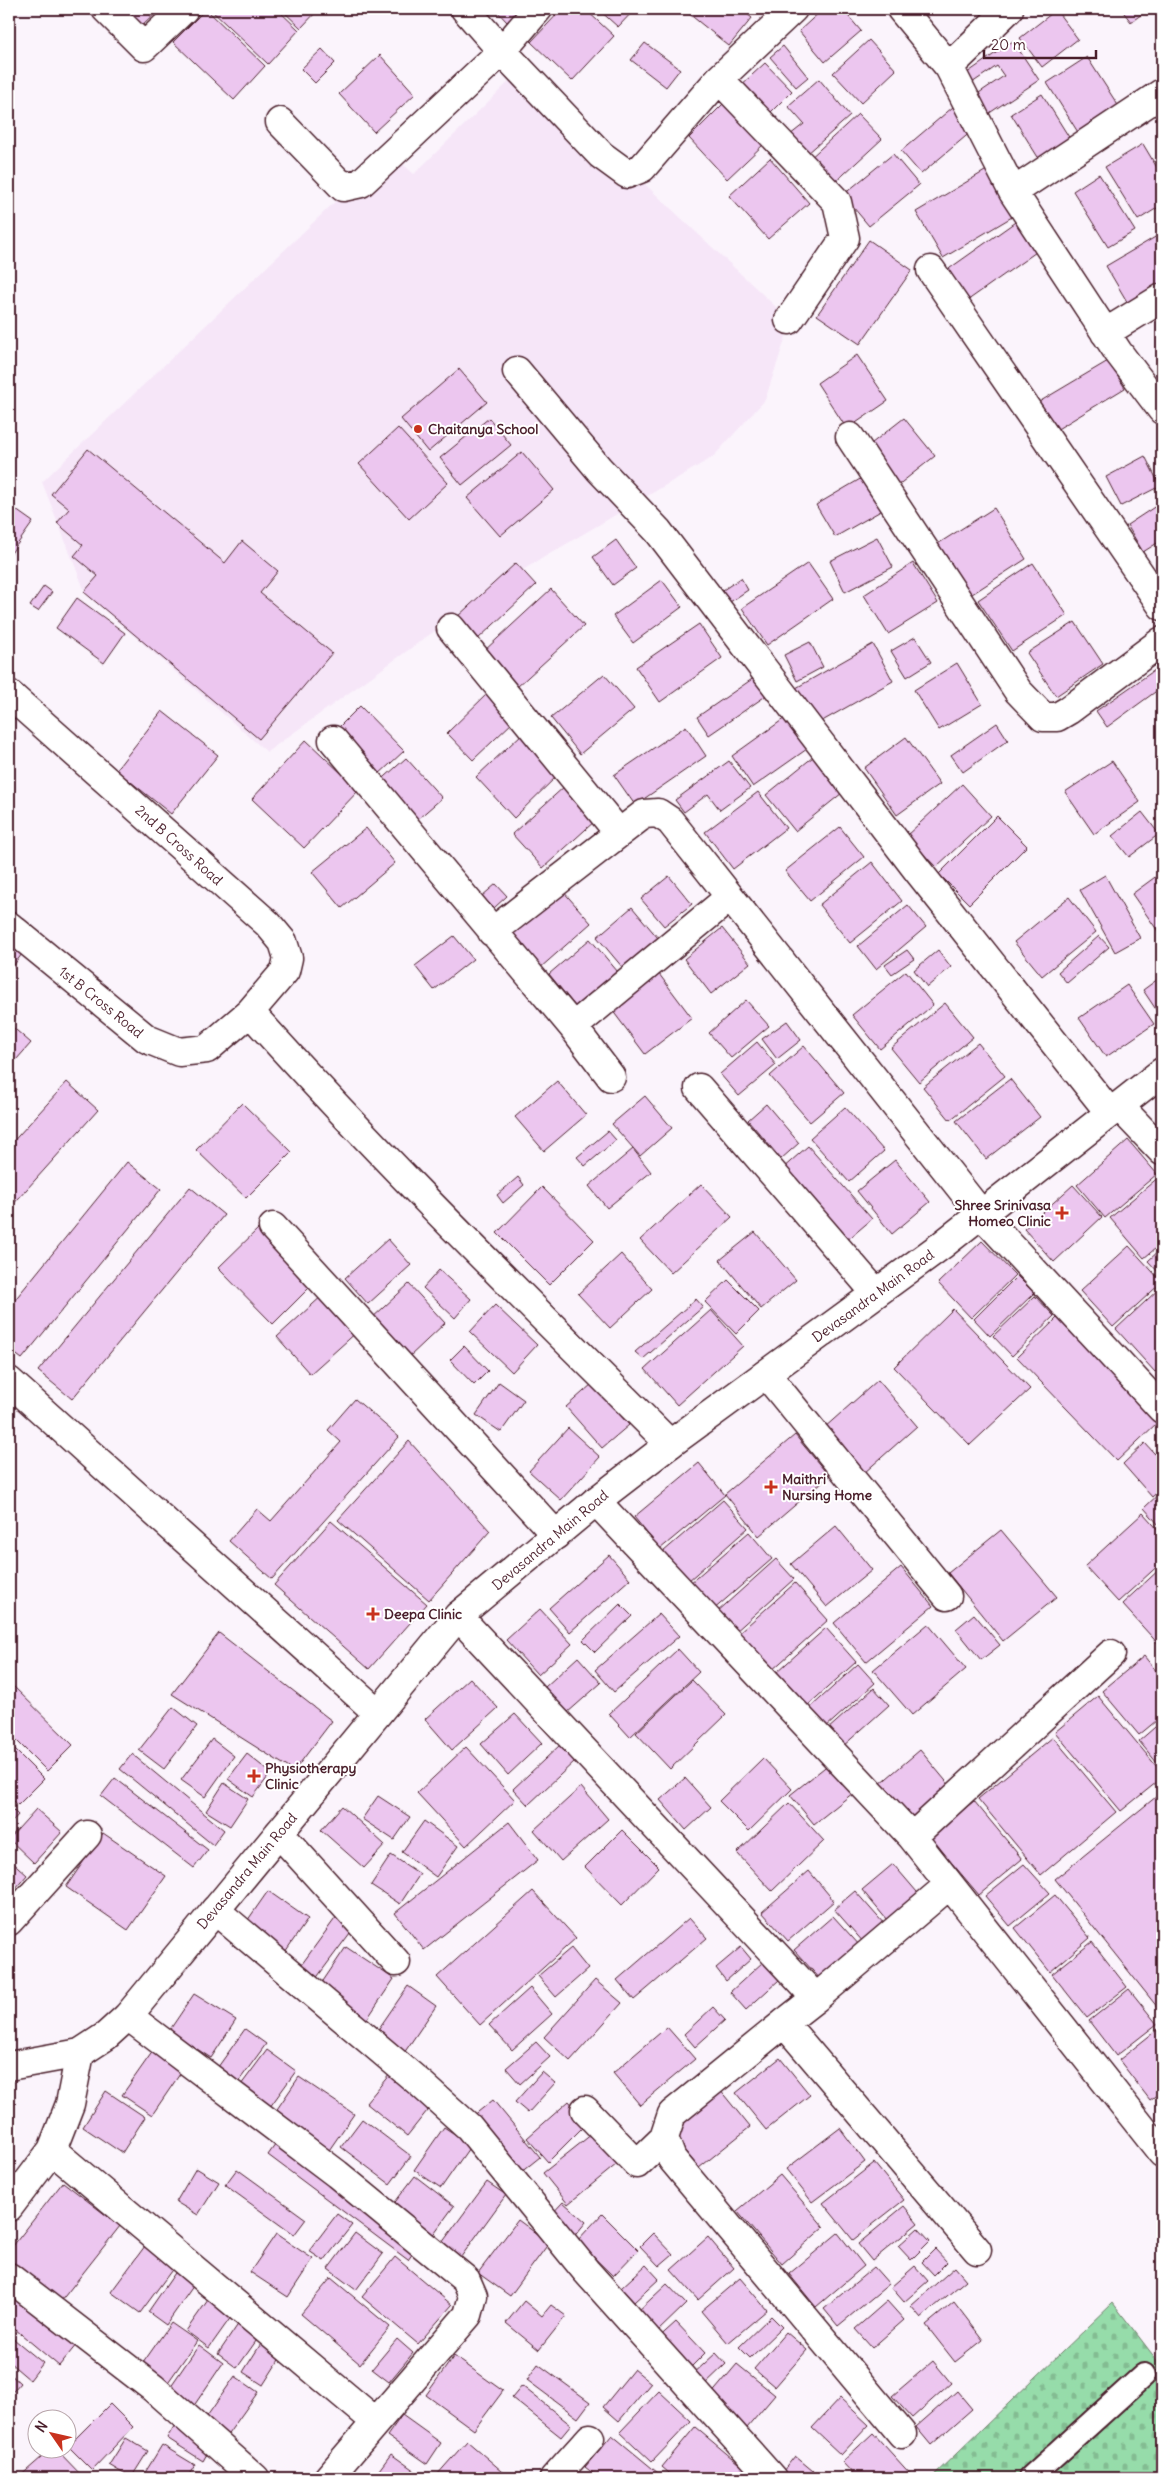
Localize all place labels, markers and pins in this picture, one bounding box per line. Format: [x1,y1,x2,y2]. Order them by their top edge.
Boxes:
place label: Chaitanya School [428,420,538,438]
marker: Chaitanya School [412,423,424,435]
place label: Shree Srinivasa Homeo Clinic [954,1196,1051,1230]
marker: Shree Srinivasa Homeo Clinic [1055,1206,1069,1220]
place label: Maithri Nursing Home [782,1470,872,1504]
marker: Maithri Nursing Home [764,1480,778,1494]
place label: Deepa Clinic [384,1605,462,1623]
marker: Deepa Clinic [366,1607,380,1621]
place label: Physiotherapy Clinic [265,1759,357,1793]
marker: Physiotherapy Clinic [247,1769,261,1783]

